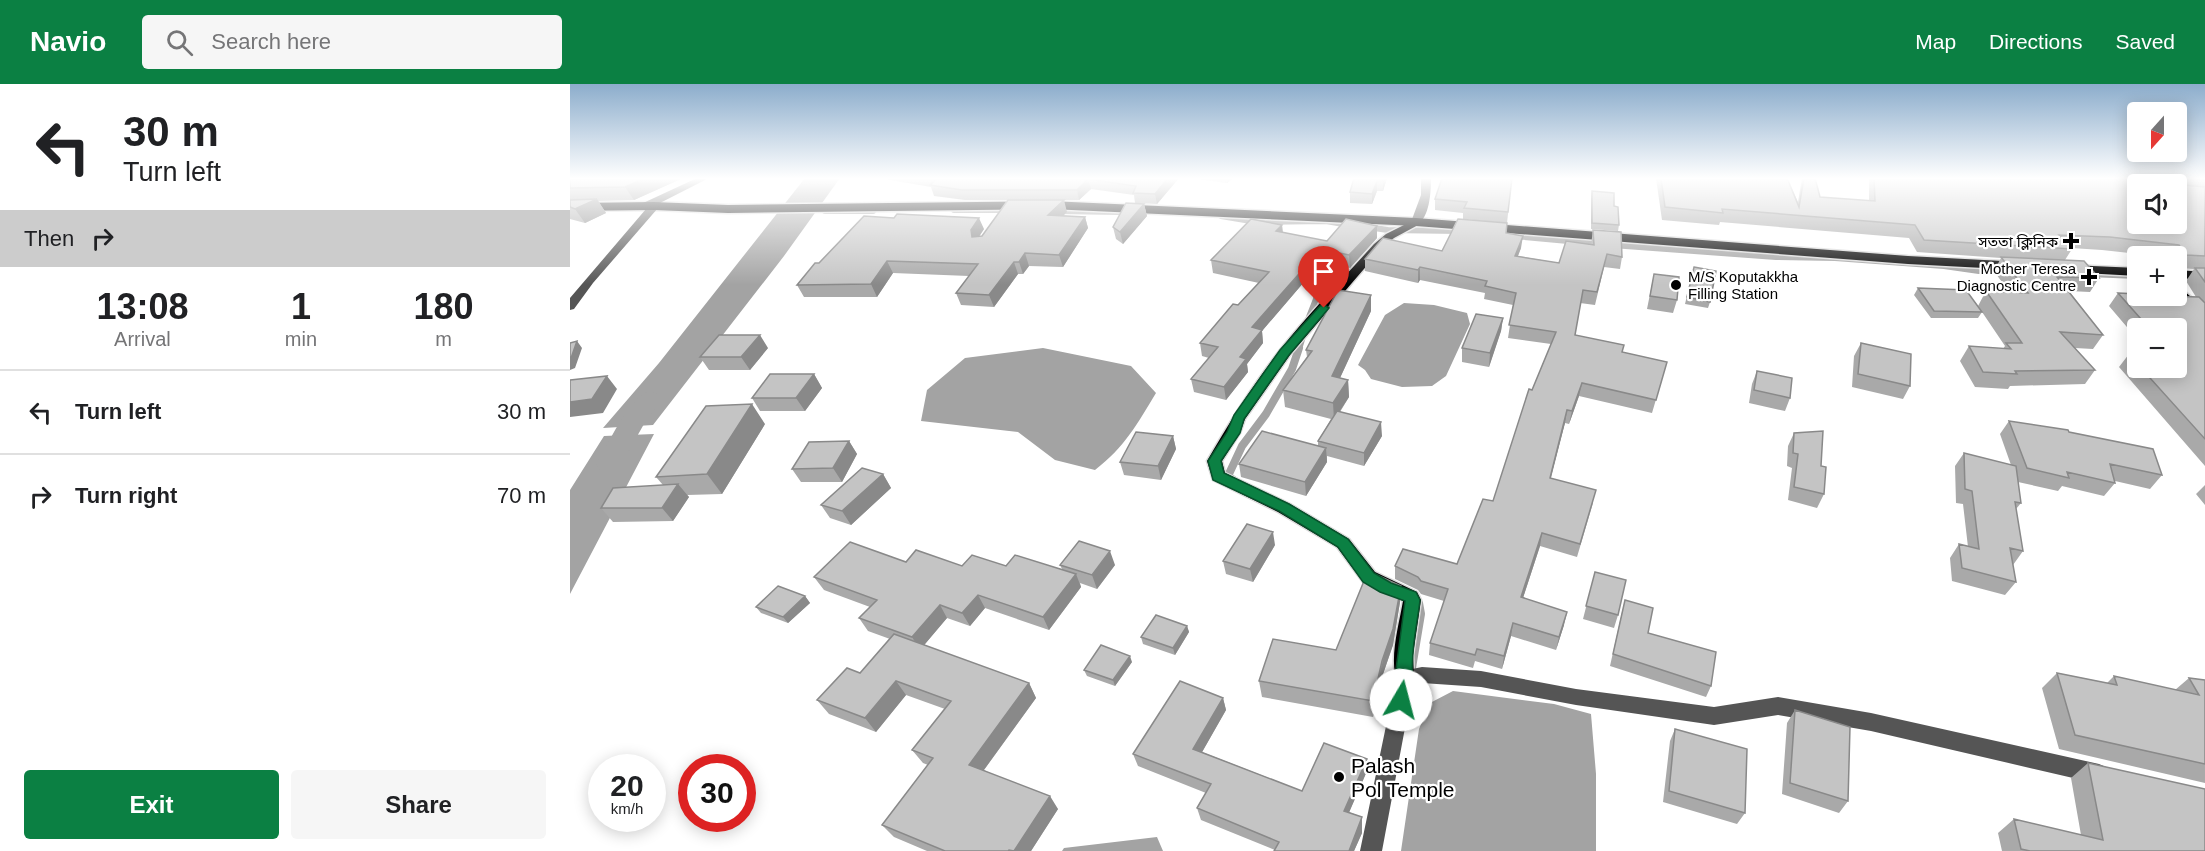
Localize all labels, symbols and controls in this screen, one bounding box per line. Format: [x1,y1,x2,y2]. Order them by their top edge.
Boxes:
search box [142,15,562,69]
text: Navio [30,26,106,57]
icon: search [163,26,196,59]
text: Search here [211,29,331,54]
text: Map [1915,30,1956,53]
text: Directions [1989,30,2082,53]
text: Saved [2115,30,2175,53]
north arrow [2127,102,2187,162]
map controls [2127,102,2187,378]
icon: left [24,108,102,186]
text: 30 m [123,108,219,155]
text: Turn left [123,157,221,187]
button: sound [2127,174,2187,234]
icon: right [86,222,119,255]
text: Then [24,226,74,251]
marker: সততা ক্লিনিক [2062,232,2080,250]
place label: সততা ক্লিনিক [1977,233,2059,250]
pin [1298,246,1349,308]
button: + [2127,246,2187,306]
icon: arrive [1307,255,1340,288]
place label: Mother Teresa Diagnostic Centre [1957,260,2077,294]
place label: M/S Koputakkha Filling Station [1688,268,1799,302]
marker: Mother Teresa Diagnostic Centre [2080,268,2098,286]
marker: M/S Koputakkha Filling Station [1669,278,1683,292]
text: 13:08 [96,286,188,327]
text: 1 [291,286,311,327]
text: 180 [413,286,474,327]
button: − [2127,318,2187,378]
text: Arrival [114,328,171,350]
text: min [285,328,317,350]
text: m [435,328,452,350]
icon: left [24,396,57,429]
text: Turn left [75,399,161,424]
text: 30 m [497,399,546,424]
icon: right [24,480,57,513]
text: Turn right [75,483,177,508]
text: 70 m [497,483,546,508]
position arrow [1369,668,1433,732]
speed limit sign: 30 [678,754,756,832]
place label: Palash Pol Temple [1351,754,1455,801]
text: 20 [610,769,644,802]
button: Exit [24,770,279,839]
button: Share [291,770,546,839]
marker: Palash Pol Temple [1332,770,1346,784]
text: km/h [611,800,643,817]

